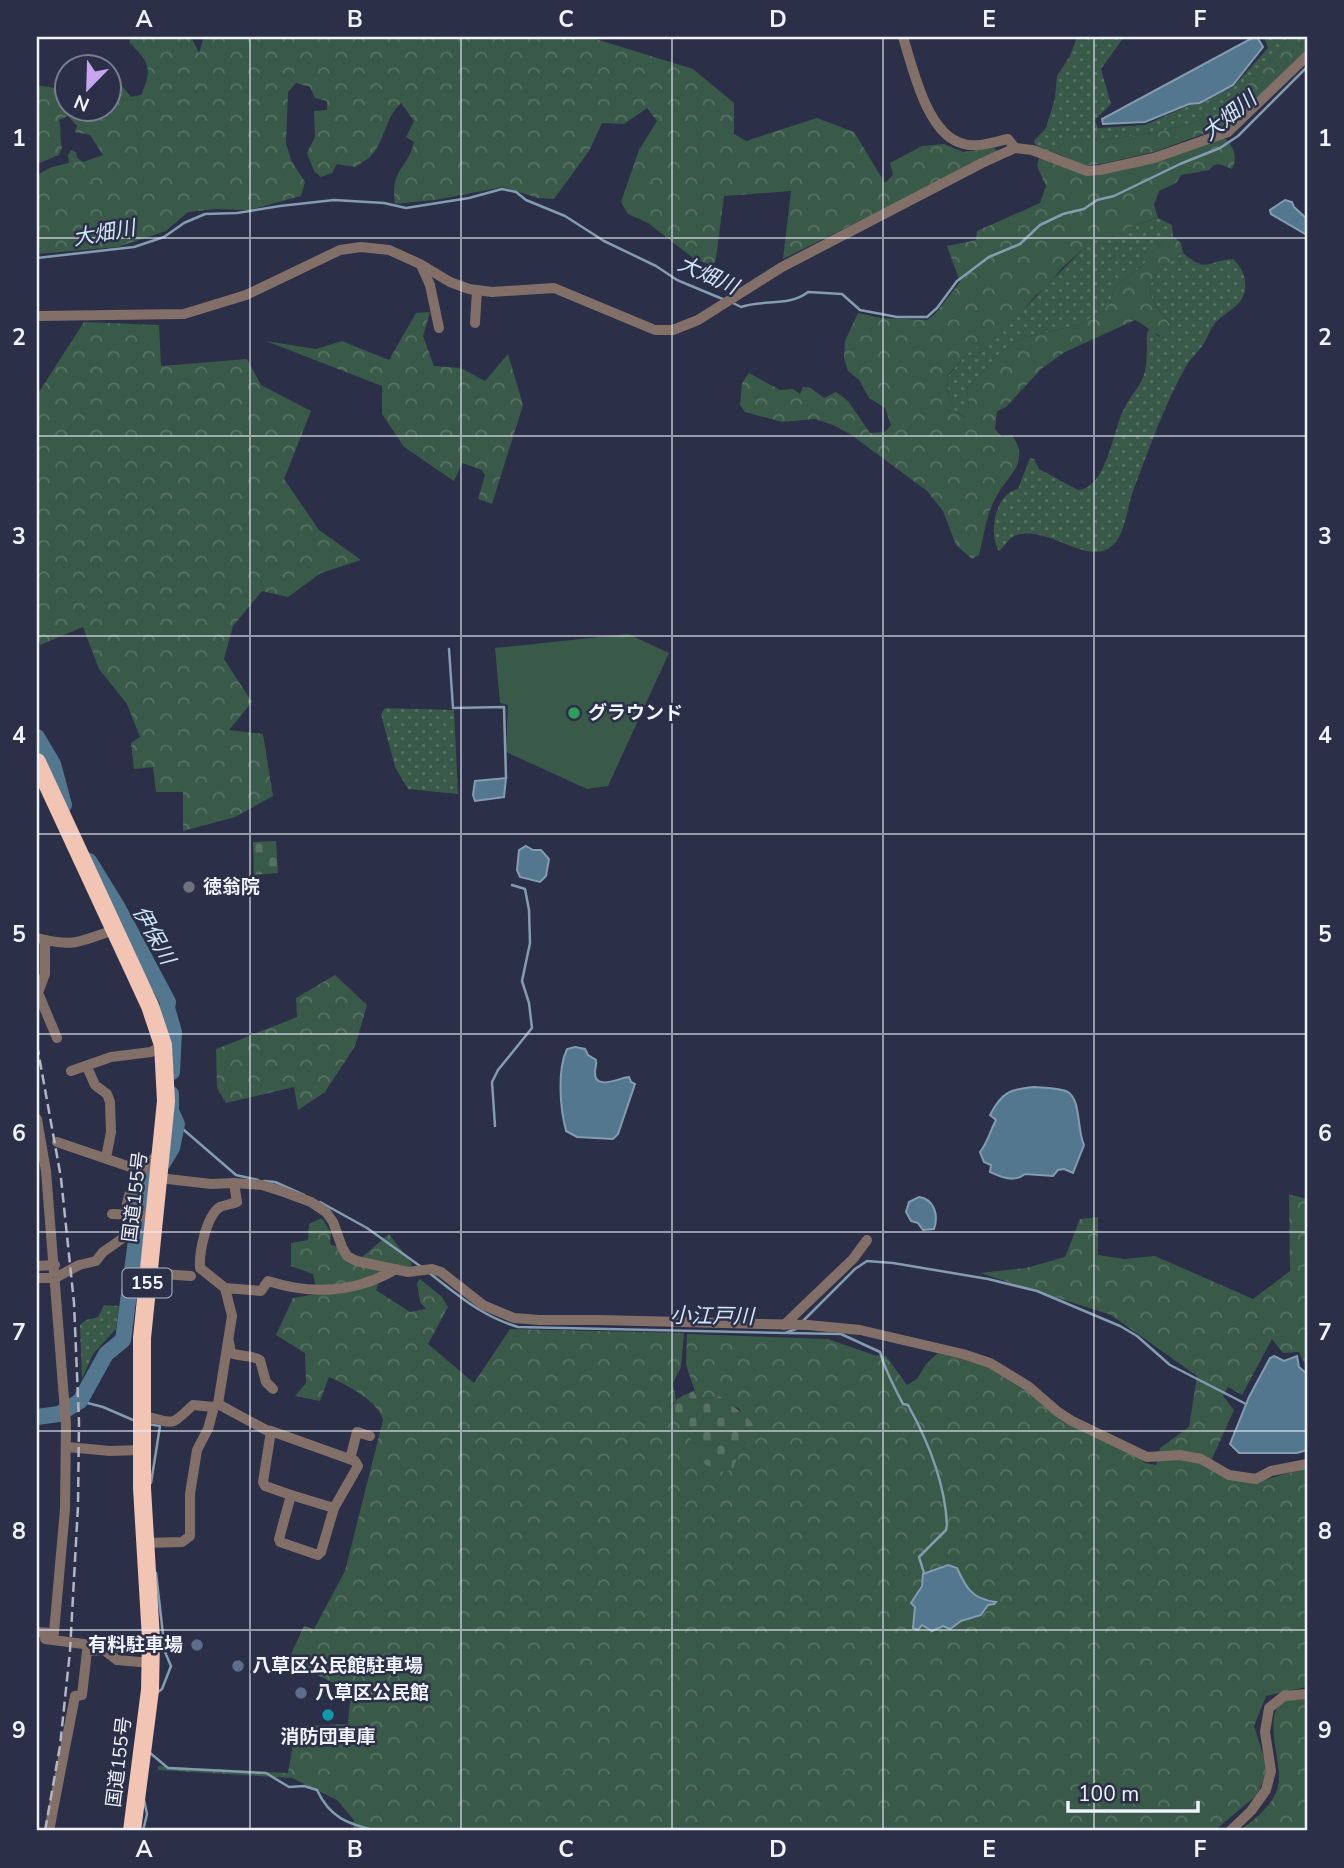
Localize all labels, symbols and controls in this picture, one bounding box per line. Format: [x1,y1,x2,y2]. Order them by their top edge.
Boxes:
text: A [135,4,153,35]
text: B [347,4,363,35]
text: C [558,4,574,35]
text: D [769,4,787,35]
text: E [982,4,996,35]
text: F [1194,4,1207,35]
north arrow [52,52,122,122]
water label: 大畑川 [1196,84,1264,147]
text: N [70,88,93,117]
text: 1 [12,123,26,154]
text: 1 [1318,123,1332,154]
water label: 大畑川 [71,213,139,252]
water label: 大畑川 [674,249,744,301]
text: 2 [12,322,26,353]
text: 2 [1318,322,1332,353]
text: 3 [12,521,26,552]
text: 3 [1318,521,1332,552]
place label: グラウンド [588,700,683,726]
marker: グラウンド [566,705,582,721]
text: 4 [12,720,26,751]
text: 4 [1318,720,1332,751]
place label: 徳翁院 [203,874,260,900]
marker: 徳翁院 [181,879,197,895]
water label: 伊保川 [126,901,182,971]
text: 5 [12,919,26,950]
text: 5 [1318,919,1332,950]
text: 6 [12,1118,26,1149]
text: 6 [1318,1118,1332,1149]
street label: 国道155号 [117,1150,153,1244]
road number: 155 [122,1268,172,1298]
water label: 小江戸川 [670,1301,756,1331]
text: 7 [12,1317,26,1348]
text: 7 [1318,1317,1332,1348]
text: 8 [12,1516,26,1547]
text: 8 [1318,1516,1332,1547]
place label: 有料駐車場 [88,1632,183,1658]
marker: 有料駐車場 [189,1637,205,1653]
place label: 八草区公民館駐車場 [252,1653,423,1679]
marker: 八草区公民館駐車場 [230,1658,246,1674]
place label: 八草区公民館 [315,1680,429,1706]
marker: 八草区公民館 [293,1685,309,1701]
marker: 消防団車庫 [320,1707,336,1723]
text: 9 [12,1715,26,1746]
street label: 国道155号 [101,1715,137,1809]
text: 9 [1318,1715,1332,1746]
place label: 消防団車庫 [280,1724,376,1750]
scale bar [1068,1770,1197,1814]
text: 100 m [1078,1780,1139,1808]
text: A [135,1834,153,1865]
text: B [347,1834,363,1865]
text: C [558,1834,574,1865]
text: D [769,1834,787,1865]
text: E [982,1834,996,1865]
text: F [1194,1834,1207,1865]

